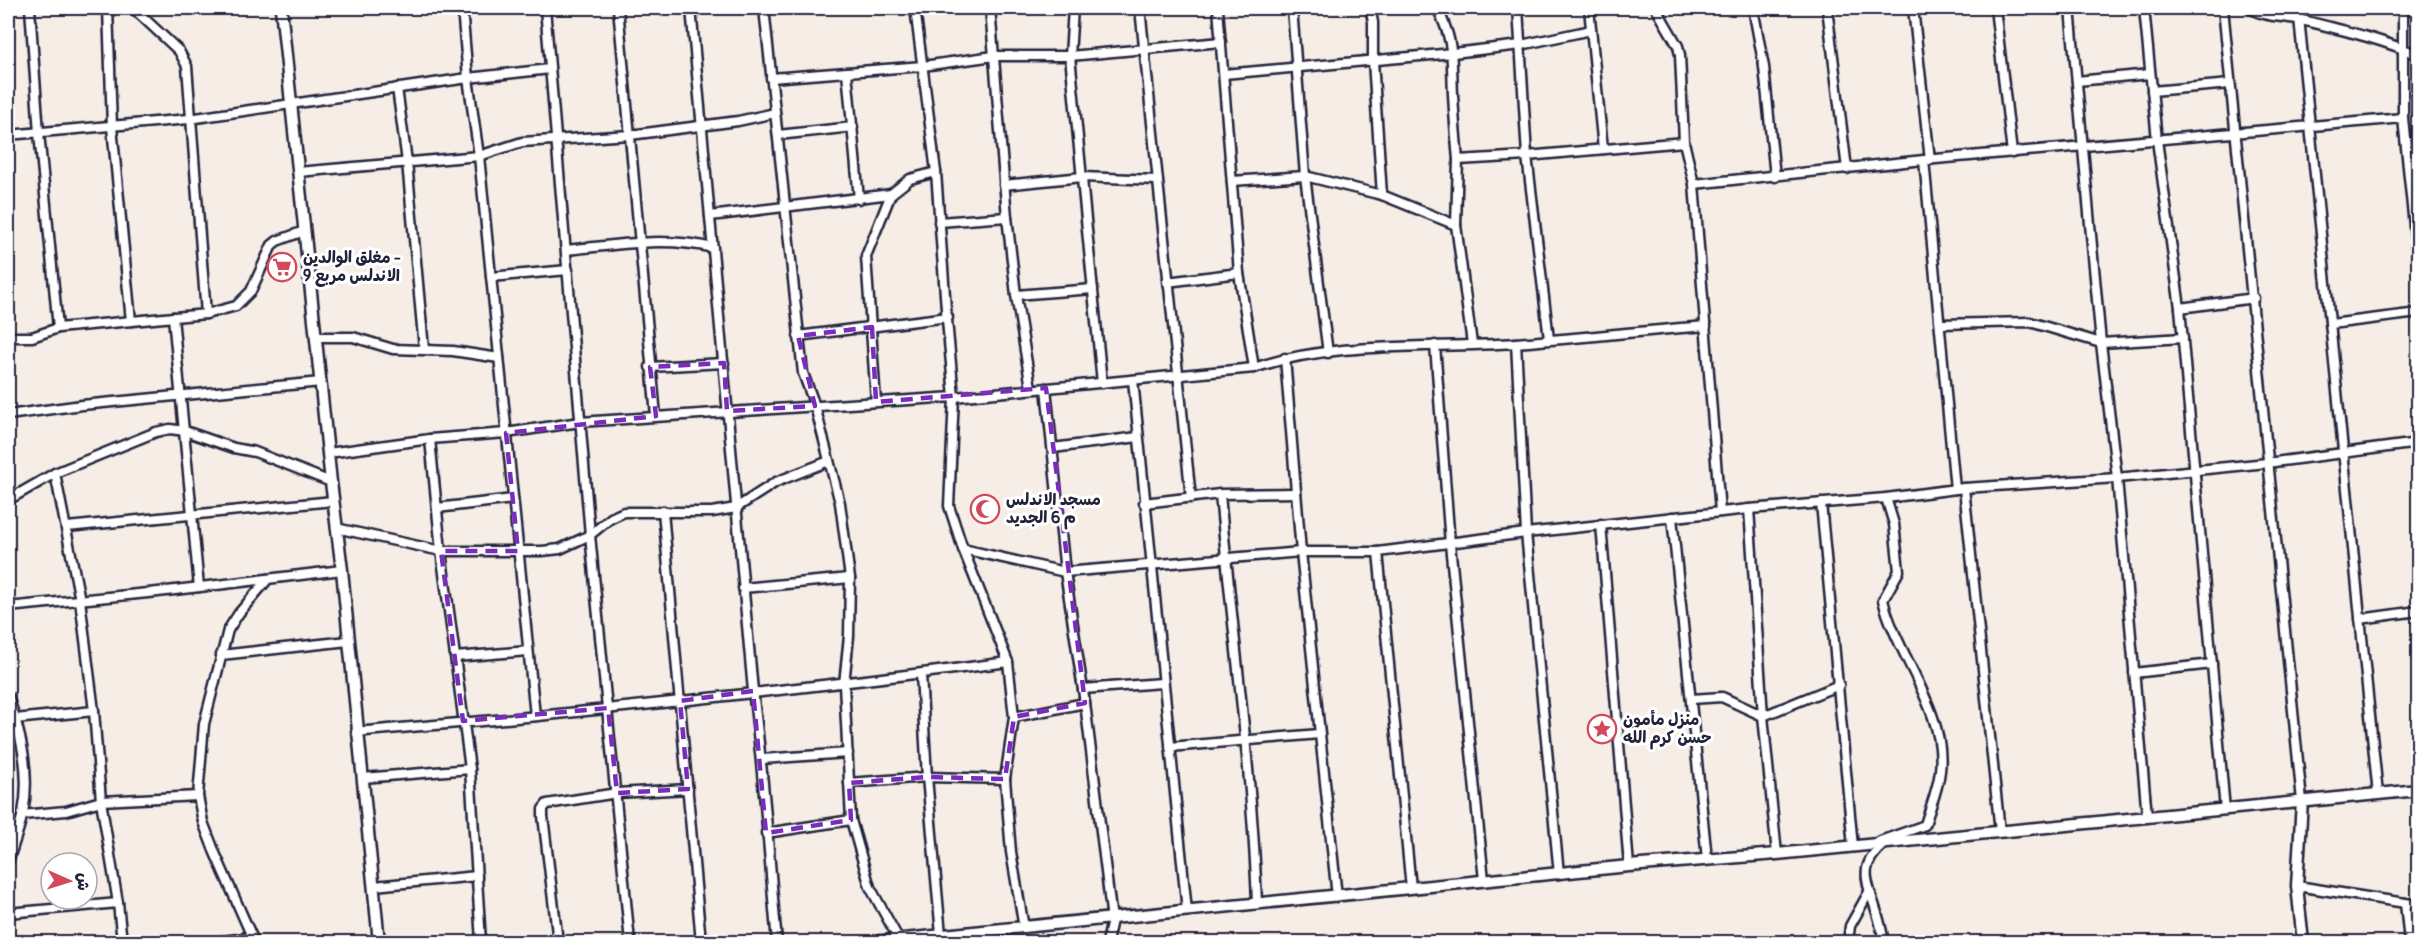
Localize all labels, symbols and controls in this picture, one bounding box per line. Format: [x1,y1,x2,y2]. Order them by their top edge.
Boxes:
place label: مغلق الوالدين - الاندلس مربع 9 [303,248,401,287]
supermarket icon: مغلق الوالدين - الاندلس مربع 9 [266,251,298,283]
place label: مسجد الاندلس م 6 الجديد [1006,490,1101,530]
mosque icon: مسجد الاندلس م 6 الجديد [969,493,1001,525]
place label: منزل مأمون حسن كرم الله [1623,709,1711,750]
place icon: منزل مأمون حسن كرم الله [1586,713,1618,745]
north arrow [39,851,99,911]
text: ش [73,872,93,891]

